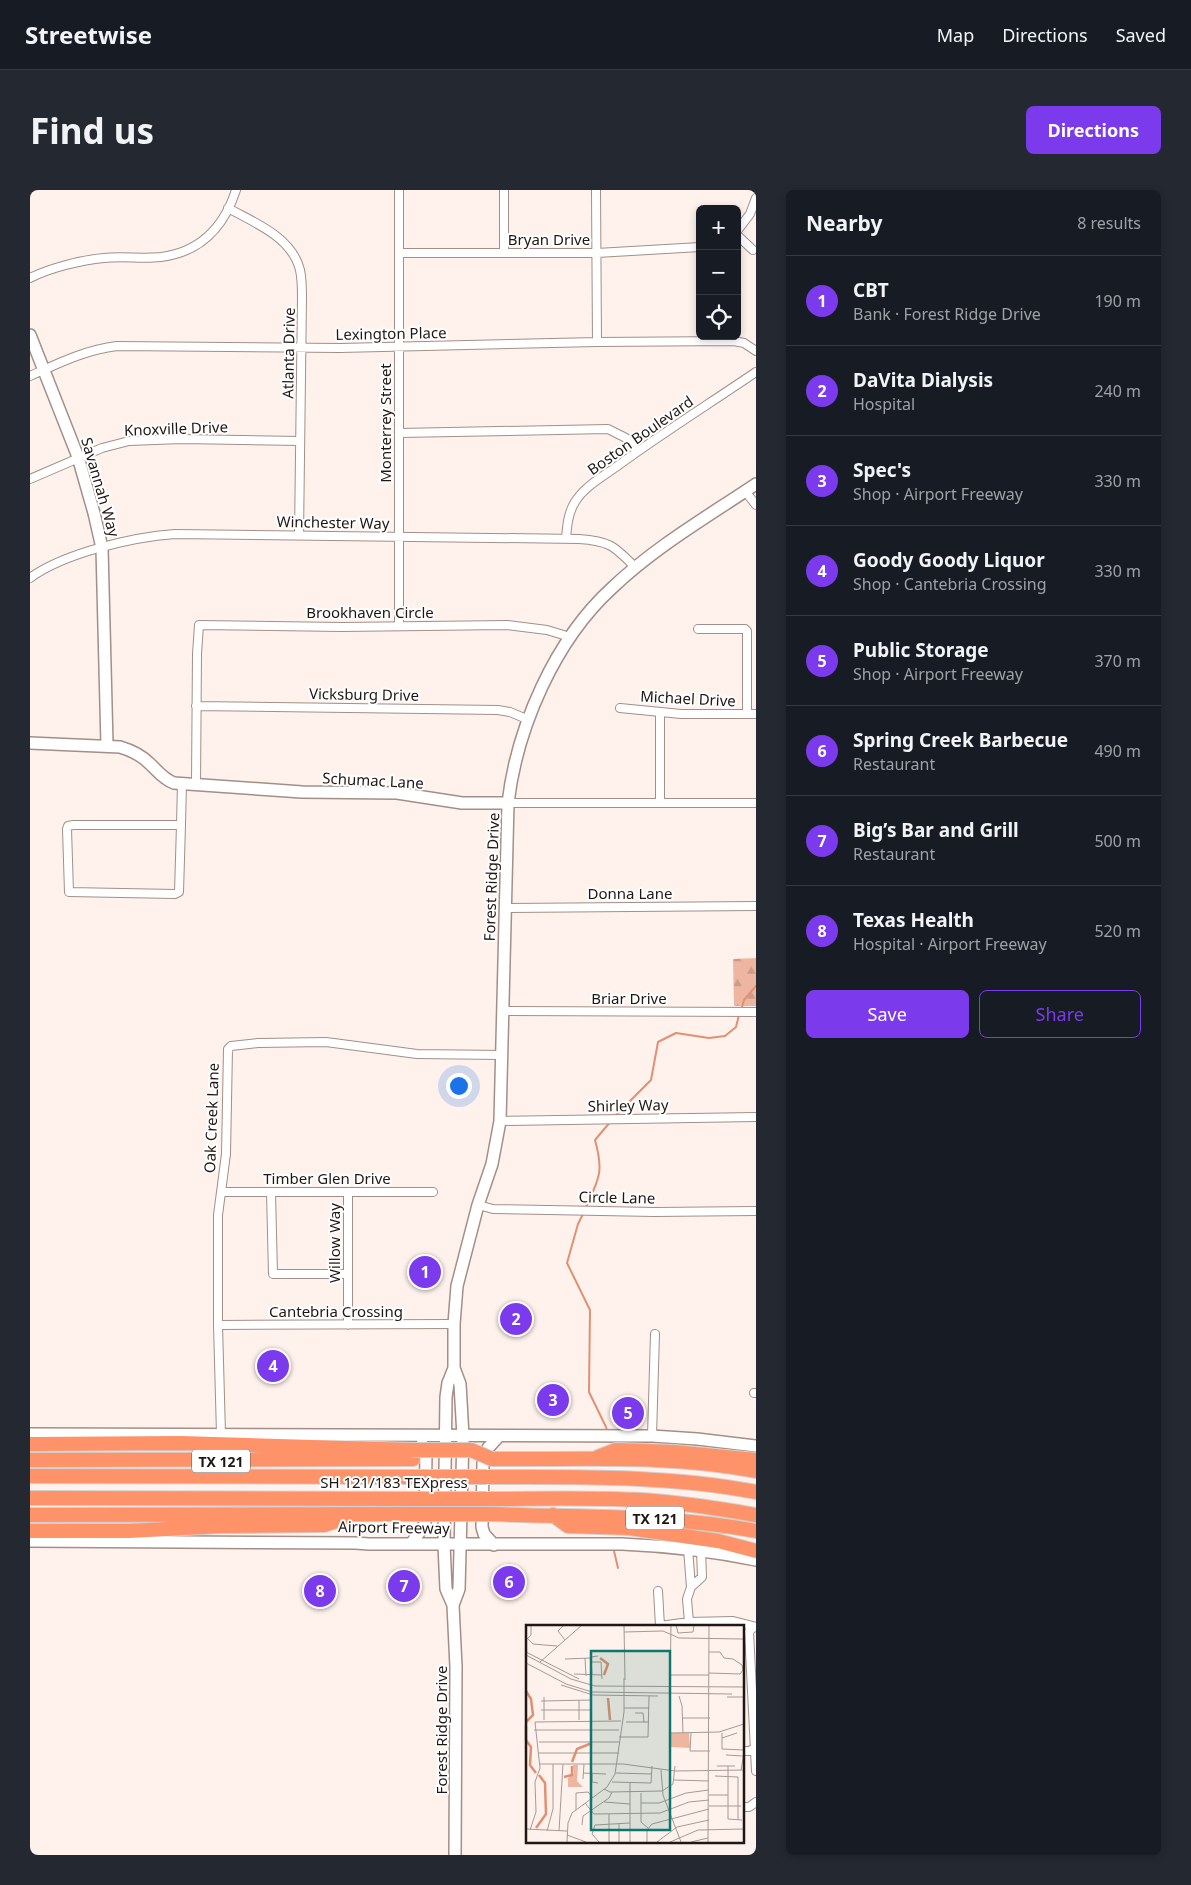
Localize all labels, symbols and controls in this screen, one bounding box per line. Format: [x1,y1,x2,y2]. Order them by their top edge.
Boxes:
text: Streetwise [25,18,152,51]
text: Map [937,23,974,47]
text: Directions [1002,23,1088,47]
text: Saved [1116,23,1166,47]
button: Directions [1026,106,1161,154]
text: Find us [30,107,154,154]
map controls [696,205,741,340]
button: + [696,205,741,250]
text: Nearby [806,209,882,237]
text: 8 results [1077,212,1141,234]
street label: Bryan Drive [508,229,590,249]
button: − [696,250,741,295]
text: CBT [853,277,889,303]
text: 1 [817,290,827,312]
text: 190 m [1094,290,1141,312]
button: locate [696,295,741,340]
text: Bank · Forest Ridge Drive [853,303,1041,325]
street label: Atlanta Drive [277,307,299,399]
street label: Lexington Place [335,322,447,344]
street label: Monterrey Street [375,363,395,483]
text: DaVita Dialysis [853,367,993,393]
text: 2 [817,380,827,402]
text: 240 m [1094,380,1141,402]
street label: Boston Boulevard [583,391,697,479]
text: Hospital [853,393,915,415]
street label: Knoxville Drive [124,416,228,440]
street label: Savannah Way [77,435,125,539]
text: Spec's [853,457,911,483]
text: 3 [817,470,827,492]
text: 330 m [1094,470,1141,492]
text: Shop · Airport Freeway [853,483,1023,505]
street label: Winchester Way [276,511,390,533]
text: Goody Goody Liquor [853,547,1045,573]
text: 4 [817,560,827,582]
text: 330 m [1094,560,1141,582]
text: Shop · Cantebria Crossing [853,573,1047,595]
street label: Brookhaven Circle [306,602,434,622]
text: Public Storage [853,637,989,663]
text: 5 [817,650,827,672]
text: 370 m [1094,650,1141,672]
text: Shop · Airport Freeway [853,663,1023,685]
street label: Vicksburg Drive [309,683,419,705]
street label: Michael Drive [640,686,736,710]
text: Spring Creek Barbecue [853,727,1068,753]
text: 6 [817,740,827,762]
text: 490 m [1094,740,1141,762]
text: Restaurant [853,753,935,775]
street label: Schumac Lane [322,767,424,793]
street label: Forest Ridge Drive [479,812,503,942]
text: Big’s Bar and Grill [853,817,1019,843]
text: 7 [817,830,827,852]
text: 500 m [1094,830,1141,852]
text: Restaurant [853,843,935,865]
street label: Donna Lane [588,883,672,903]
text: Texas Health [853,907,974,933]
text: 8 [817,920,827,942]
text: 520 m [1094,920,1141,942]
text: Hospital · Airport Freeway [853,933,1047,955]
street label: Briar Drive [591,988,667,1008]
button: Save [806,990,969,1038]
button: Share [979,990,1141,1038]
street label: Oak Creek Lane [199,1063,223,1173]
your location [446,1073,472,1099]
street label: Shirley Way [587,1094,669,1116]
street label: Timber Glen Drive [263,1168,391,1188]
street label: Circle Lane [578,1186,656,1208]
street label: Willow Way [324,1203,344,1283]
pin: 1 [409,1253,441,1291]
pin: 2 [500,1300,532,1338]
street label: Cantebria Crossing [269,1301,403,1321]
pin: 4 [257,1347,289,1385]
pin: 3 [537,1381,569,1419]
pin: 5 [612,1394,644,1432]
road number: TX 121 [192,1450,250,1472]
street label: SH 121/183 TEXpress [320,1472,468,1492]
road number: TX 121 [626,1506,684,1530]
street label: Airport Freeway [338,1516,450,1538]
pin: 6 [493,1563,525,1601]
pin: 7 [388,1567,420,1605]
pin: 8 [304,1572,336,1610]
inset map [526,1625,744,1842]
street label: Forest Ridge Drive [431,1666,451,1794]

